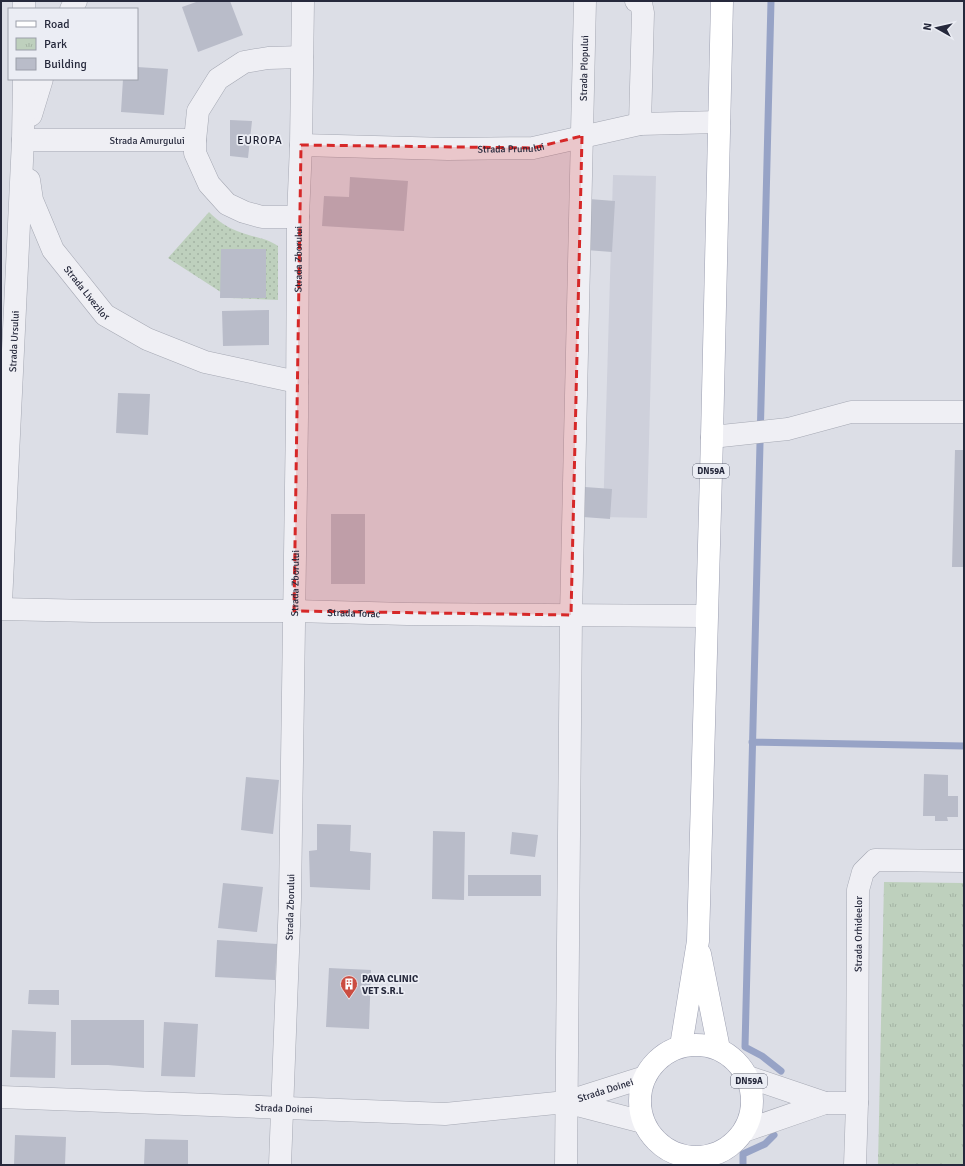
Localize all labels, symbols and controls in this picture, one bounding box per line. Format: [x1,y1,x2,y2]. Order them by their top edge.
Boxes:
legend [8,8,138,80]
north arrow [917,8,957,48]
text: Road [44,17,70,32]
text: N [921,22,935,31]
street label: Strada Plopului [578,35,591,101]
text: Park [44,37,67,52]
text: Building [44,57,87,72]
district label: EUROPA [237,134,283,147]
street label: Strada Amurgului [109,135,185,147]
street label: Strada Prunului [477,141,546,156]
street label: Strada Zborului [293,226,305,293]
street label: Strada Livezilor [61,264,112,323]
street label: Strada Ursului [7,310,22,372]
road number: DN59A [693,464,729,478]
street label: Strada Zborului [289,550,302,617]
street label: Strada Torac [327,607,381,620]
street label: Strada Zborului [283,874,297,941]
street label: Strada Orhideelor [853,896,865,972]
place label: PAVA CLINIC VET S.R.L [362,973,418,997]
building icon: PAVA CLINIC VET S.R.L [339,974,359,999]
road number: DN59A [731,1074,767,1088]
street label: Strada Doinei [576,1076,635,1105]
street label: Strada Doinei [255,1102,313,1116]

